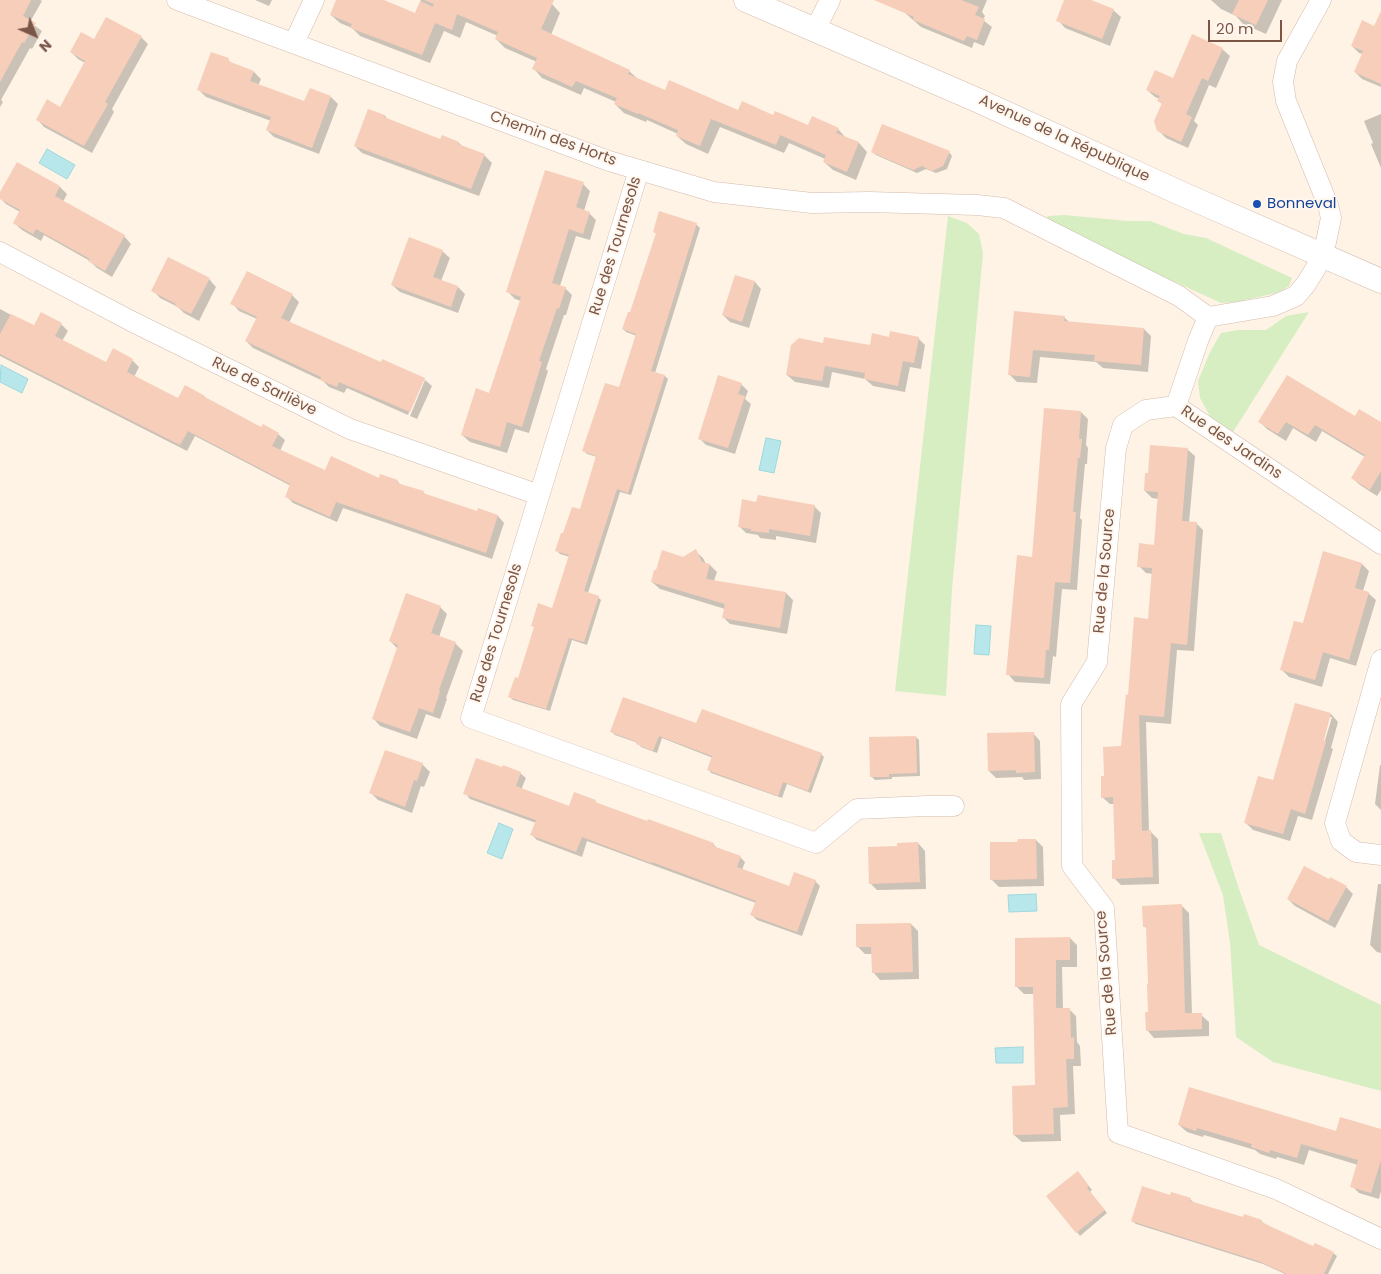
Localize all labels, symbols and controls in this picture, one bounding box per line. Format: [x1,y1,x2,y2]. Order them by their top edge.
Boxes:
north arrow [10,10,60,60]
scale bar [1211,10,1285,42]
text: 20 m [1216,18,1254,39]
text: N [35,35,56,57]
street label: Avenue de la République [976,91,1152,187]
street label: Chemin des Horts [487,108,619,170]
street label: Rue des Tournesols [586,174,646,318]
place label: Bonneval [1267,195,1337,213]
marker: Bonneval [1251,198,1263,210]
street label: Rue de Sarliève [209,354,319,420]
street label: Rue des Jardins [1177,402,1285,484]
street label: Rue de la Source [1091,508,1119,634]
street label: Rue des Tournesols [467,561,527,705]
street label: Rue de la Source [1093,910,1121,1036]

